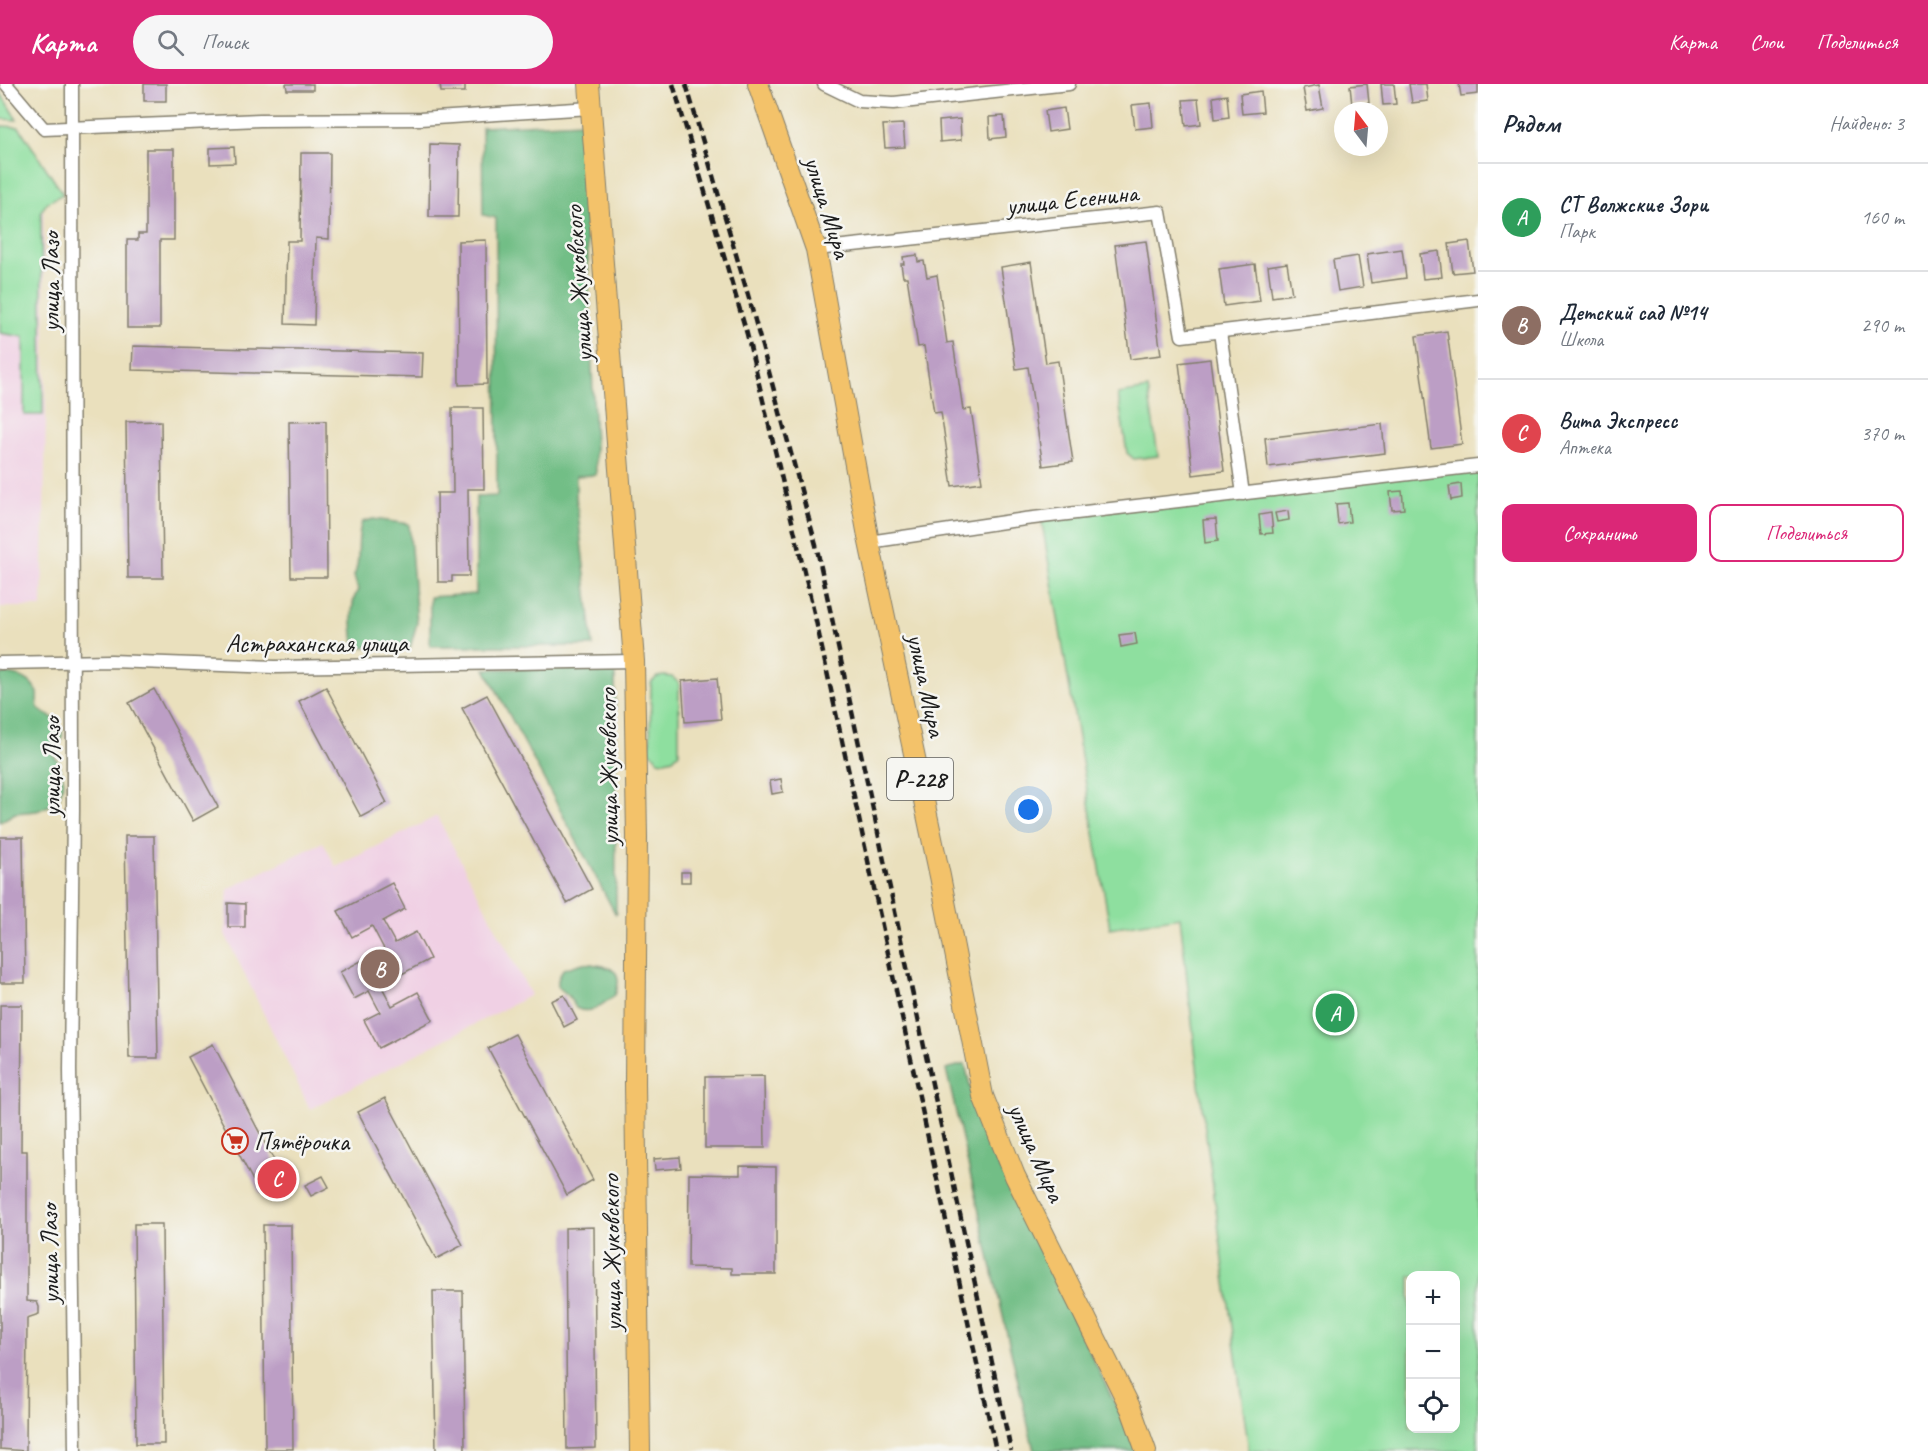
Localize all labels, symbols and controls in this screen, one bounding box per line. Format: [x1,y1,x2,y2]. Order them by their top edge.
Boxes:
search box [133,15,553,69]
text: Карта [30,25,97,60]
icon: search [154,26,187,59]
text: Поиск [202,28,248,56]
text: Карта [1669,29,1717,55]
text: Слои [1750,29,1784,55]
text: Поделиться [1817,29,1898,55]
north arrow [1334,102,1388,156]
text: Рядом [1502,107,1560,140]
text: Найдено: 3 [1829,111,1904,136]
street label: улица Мира [796,150,859,263]
street label: улица Есенина [1003,176,1142,223]
text: СТ Волжские Зори [1559,191,1709,219]
street label: улица Жуковского [556,203,601,365]
text: A [1516,205,1527,230]
text: 160 m [1861,205,1904,230]
text: Парк [1559,219,1595,244]
street label: улица Лазо [34,229,67,334]
text: Детский сад №14 [1559,299,1707,327]
text: B [1516,313,1527,338]
text: 290 m [1861,313,1904,338]
text: Школа [1559,327,1603,352]
text: Вита Экспресс [1559,407,1677,435]
text: C [1517,421,1526,446]
text: 370 m [1861,421,1904,446]
text: Аптека [1559,435,1611,460]
button: Сохранить [1502,504,1697,562]
button: Поделиться [1709,504,1904,562]
street label: Астраханская улица [226,627,410,660]
street label: улица Мира [899,629,954,741]
street label: улица Жуковского [591,686,626,848]
street label: улица Лазо [35,714,68,819]
road number: Р-228 [887,758,953,800]
your location [1014,795,1043,824]
pin: B [360,946,400,992]
pin: A [1316,990,1354,1036]
street label: улица Мира [999,1096,1074,1208]
place label: Пятёрочка [254,1125,351,1158]
supermarket icon: Пятёрочка [220,1126,250,1156]
pin: C [258,1156,296,1202]
street label: улица Жуковского [594,1172,629,1334]
street label: улица Лазо [32,1201,67,1306]
map controls [1406,1271,1460,1433]
button: + [1406,1271,1460,1325]
button: − [1406,1325,1460,1379]
button: locate [1406,1379,1460,1433]

